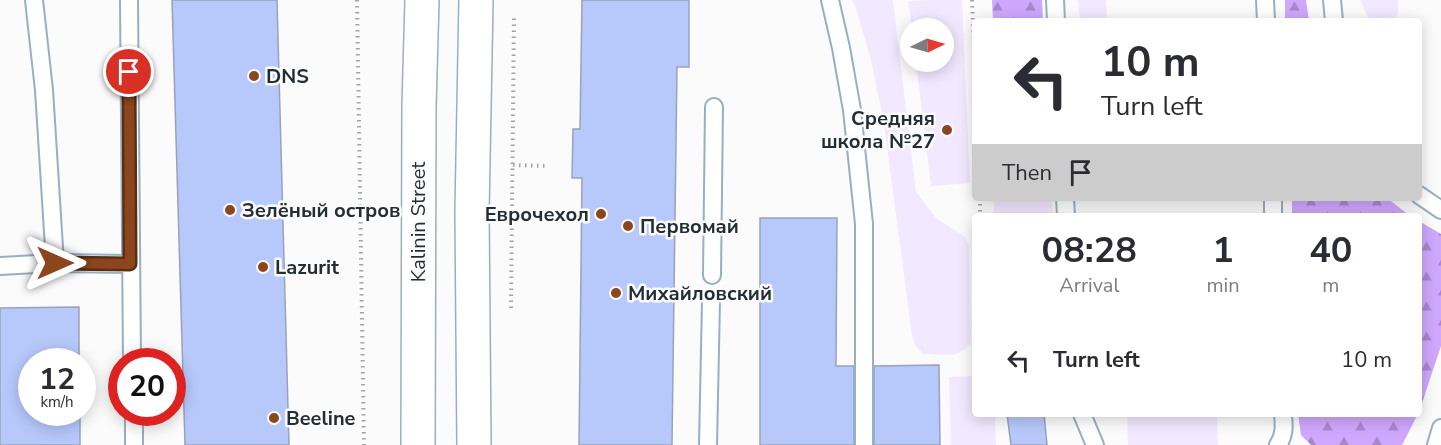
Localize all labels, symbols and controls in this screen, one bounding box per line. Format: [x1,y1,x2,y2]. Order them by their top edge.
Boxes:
north arrow [900,18,954,72]
map controls [900,18,954,72]
text: 10 m [1101,34,1200,91]
icon: left [1002,42,1080,120]
pin [103,46,154,97]
icon: arrive [112,55,145,88]
place label: DNS [266,63,309,90]
marker: DNS [247,69,261,83]
text: Turn left [1101,88,1202,125]
place label: Средняя школа №27 [821,105,935,155]
marker: Средняя школа №27 [940,123,954,137]
icon: arrive [1064,156,1097,189]
text: Then [1002,158,1052,188]
street label: Kalinin Street [405,161,432,282]
place label: Зелёный остров [242,197,400,224]
place label: Еврочехол [485,201,589,228]
marker: Зелёный остров [223,203,237,217]
marker: Еврочехол [594,207,608,221]
place label: Первомай [640,213,739,240]
marker: Первомай [621,219,635,233]
text: 08:28 [1042,226,1137,275]
text: 1 [1212,226,1234,275]
text: 40 [1309,226,1352,275]
position arrow [23,231,87,295]
place label: Lazurit [275,254,339,281]
marker: Lazurit [256,260,270,274]
text: Arrival [1059,272,1119,299]
text: min [1206,272,1240,299]
text: m [1322,272,1339,299]
place label: Михайловский [628,280,772,307]
marker: Михайловский [609,286,623,300]
icon: left [1002,344,1035,377]
text: Turn left [1053,345,1140,375]
text: 10 m [1341,345,1392,375]
speed limit sign: 20 [108,348,186,426]
text: 12 [39,359,75,400]
text: km/h [40,392,74,412]
place label: Beeline [286,405,356,432]
marker: Beeline [267,411,281,425]

